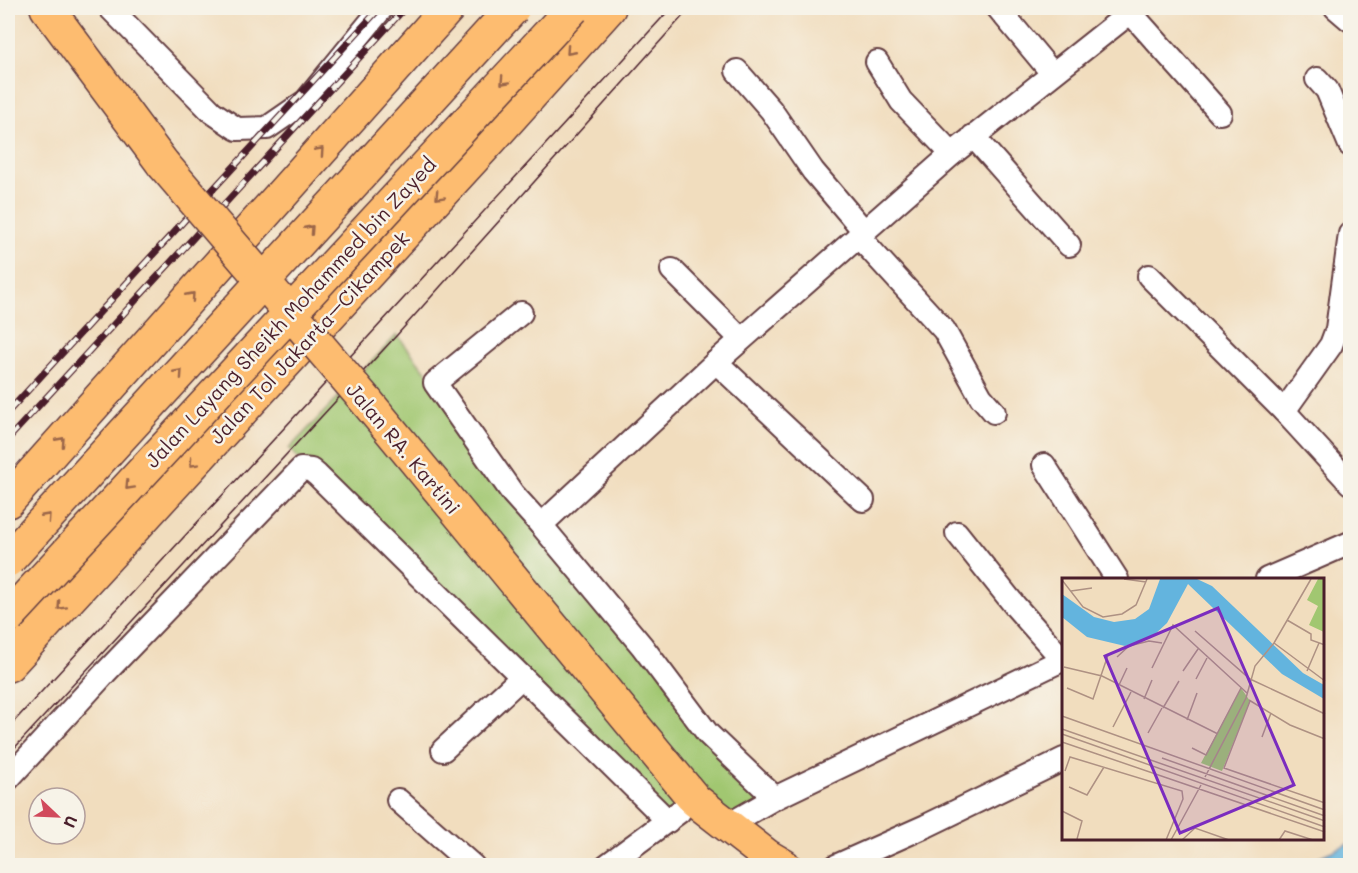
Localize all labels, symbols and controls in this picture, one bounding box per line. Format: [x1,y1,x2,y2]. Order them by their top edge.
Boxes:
one-way arrow [566,44,577,55]
one-way arrow [500,74,511,85]
one-way arrow [313,147,324,157]
street label: Jalan Layang Sheikh Mohammed bin Zayed [139,151,441,473]
one-way arrow [435,189,446,199]
street label: Jalan Tol Jakarta–Cikampek [203,225,415,449]
one-way arrow [303,226,314,236]
one-way arrow [184,292,195,303]
one-way arrow [172,370,183,380]
street label: Jalan RA. Kartini [341,377,467,519]
one-way arrow [54,438,65,448]
one-way arrow [190,456,201,467]
one-way arrow [125,479,136,490]
one-way arrow [40,513,51,524]
inset map [1062,578,1325,840]
one-way arrow [58,599,69,610]
north arrow [27,786,87,846]
text: U [59,813,83,831]

